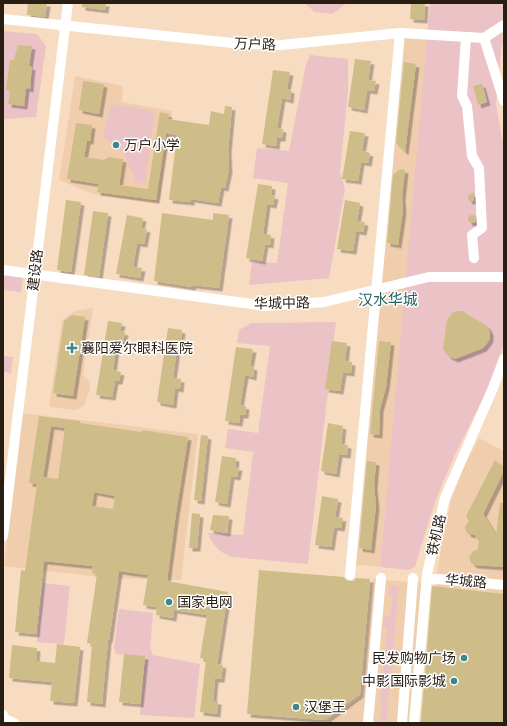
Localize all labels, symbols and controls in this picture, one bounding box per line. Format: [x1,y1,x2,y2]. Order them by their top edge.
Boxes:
street label: 万户路 [234,35,276,53]
place label: 万户小学 [124,137,180,153]
marker: 万户小学 [111,140,121,150]
street label: 建设路 [25,248,45,292]
district label: 汉水华城 [358,291,418,308]
street label: 华城中路 [254,295,310,311]
place label: 襄阳爱尔眼科医院 [81,340,193,356]
marker: 襄阳爱尔眼科医院 [66,342,78,354]
street label: 铁机路 [423,513,449,557]
street label: 华城路 [444,571,488,591]
place label: 国家电网 [177,594,233,610]
marker: 国家电网 [164,597,174,607]
place label: 民发购物广场 [372,650,456,666]
marker: 民发购物广场 [459,653,469,663]
place label: 中影国际影城 [362,673,446,689]
marker: 中影国际影城 [449,676,459,686]
place label: 汉堡王 [304,699,346,715]
marker: 汉堡王 [291,702,301,712]

